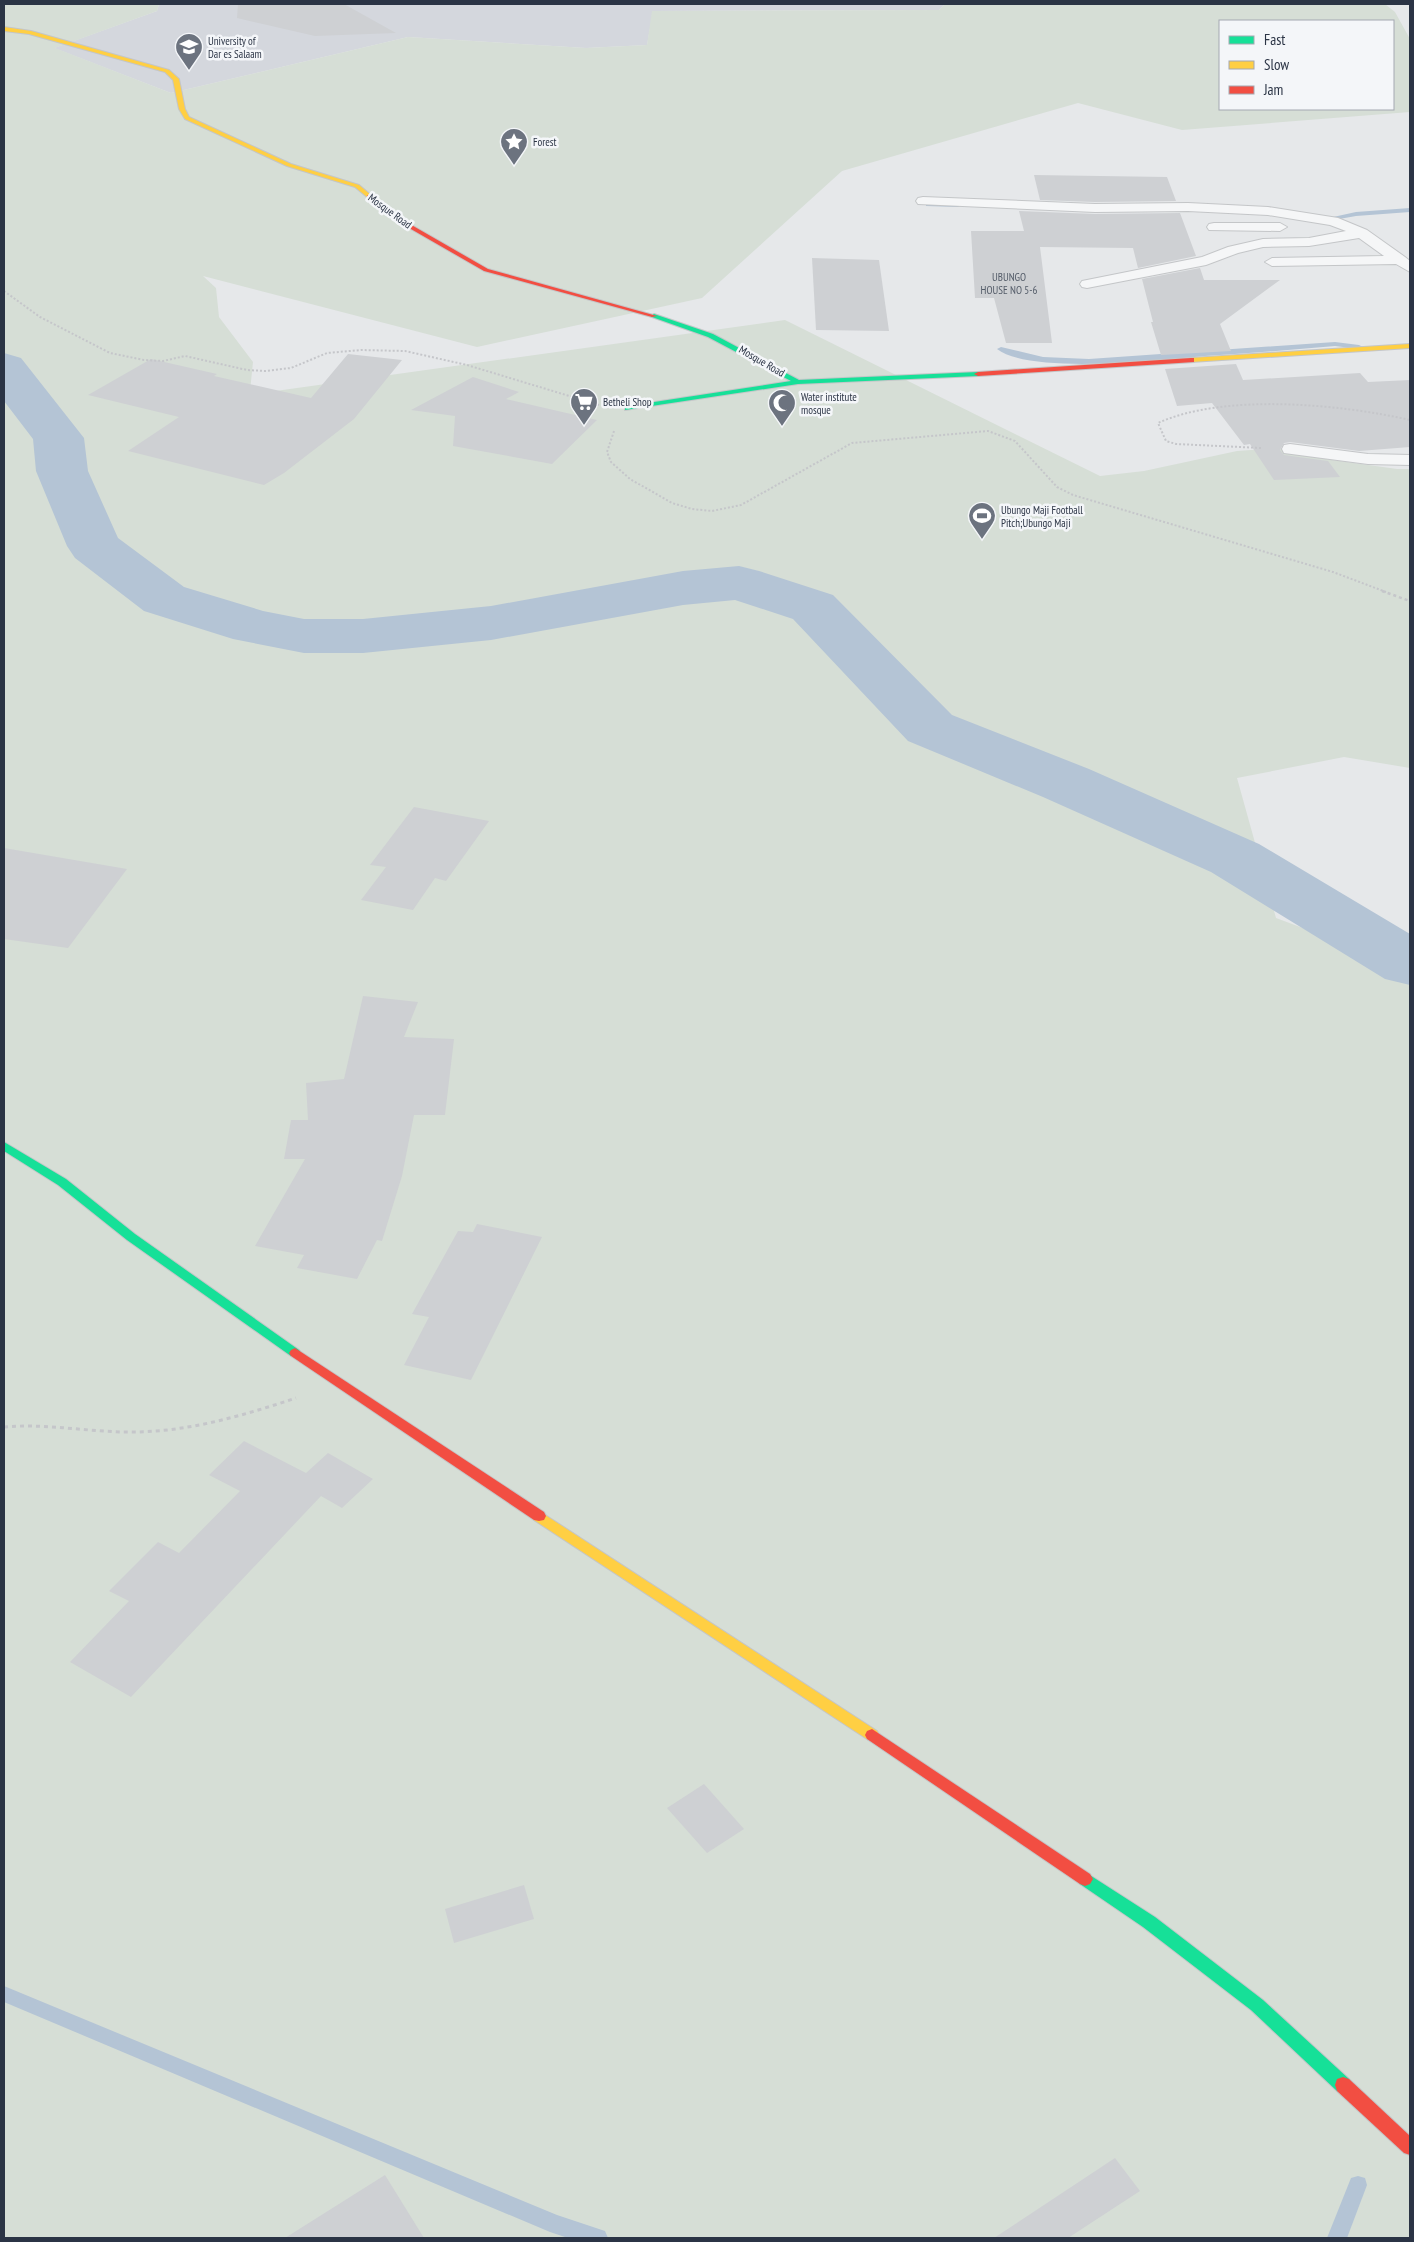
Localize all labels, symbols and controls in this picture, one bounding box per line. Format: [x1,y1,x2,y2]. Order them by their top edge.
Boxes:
legend [1219,20,1394,110]
text: Fast [1264,30,1285,49]
school or university icon: University of Dar es Salaam [174,32,204,71]
place label: University of Dar es Salaam [208,34,262,61]
text: Slow [1264,55,1289,74]
text: Jam [1263,80,1283,99]
place icon: Forest [499,127,529,166]
place label: Forest [533,135,557,149]
street label: Mosque Road [365,190,415,232]
house number: UBUNGO HOUSE NO 5-6 [981,270,1037,297]
street label: Mosque Road [737,342,788,380]
supermarket icon: Betheli Shop [569,387,599,426]
mosque icon: Water institute mosque [767,388,797,427]
place label: Water institute mosque [801,390,857,417]
place label: Betheli Shop [603,395,652,409]
sports icon: Ubungo Maji Football Pitch;Ubungo Maji [967,501,997,540]
place label: Ubungo Maji Football Pitch;Ubungo Maji [1001,503,1083,530]

